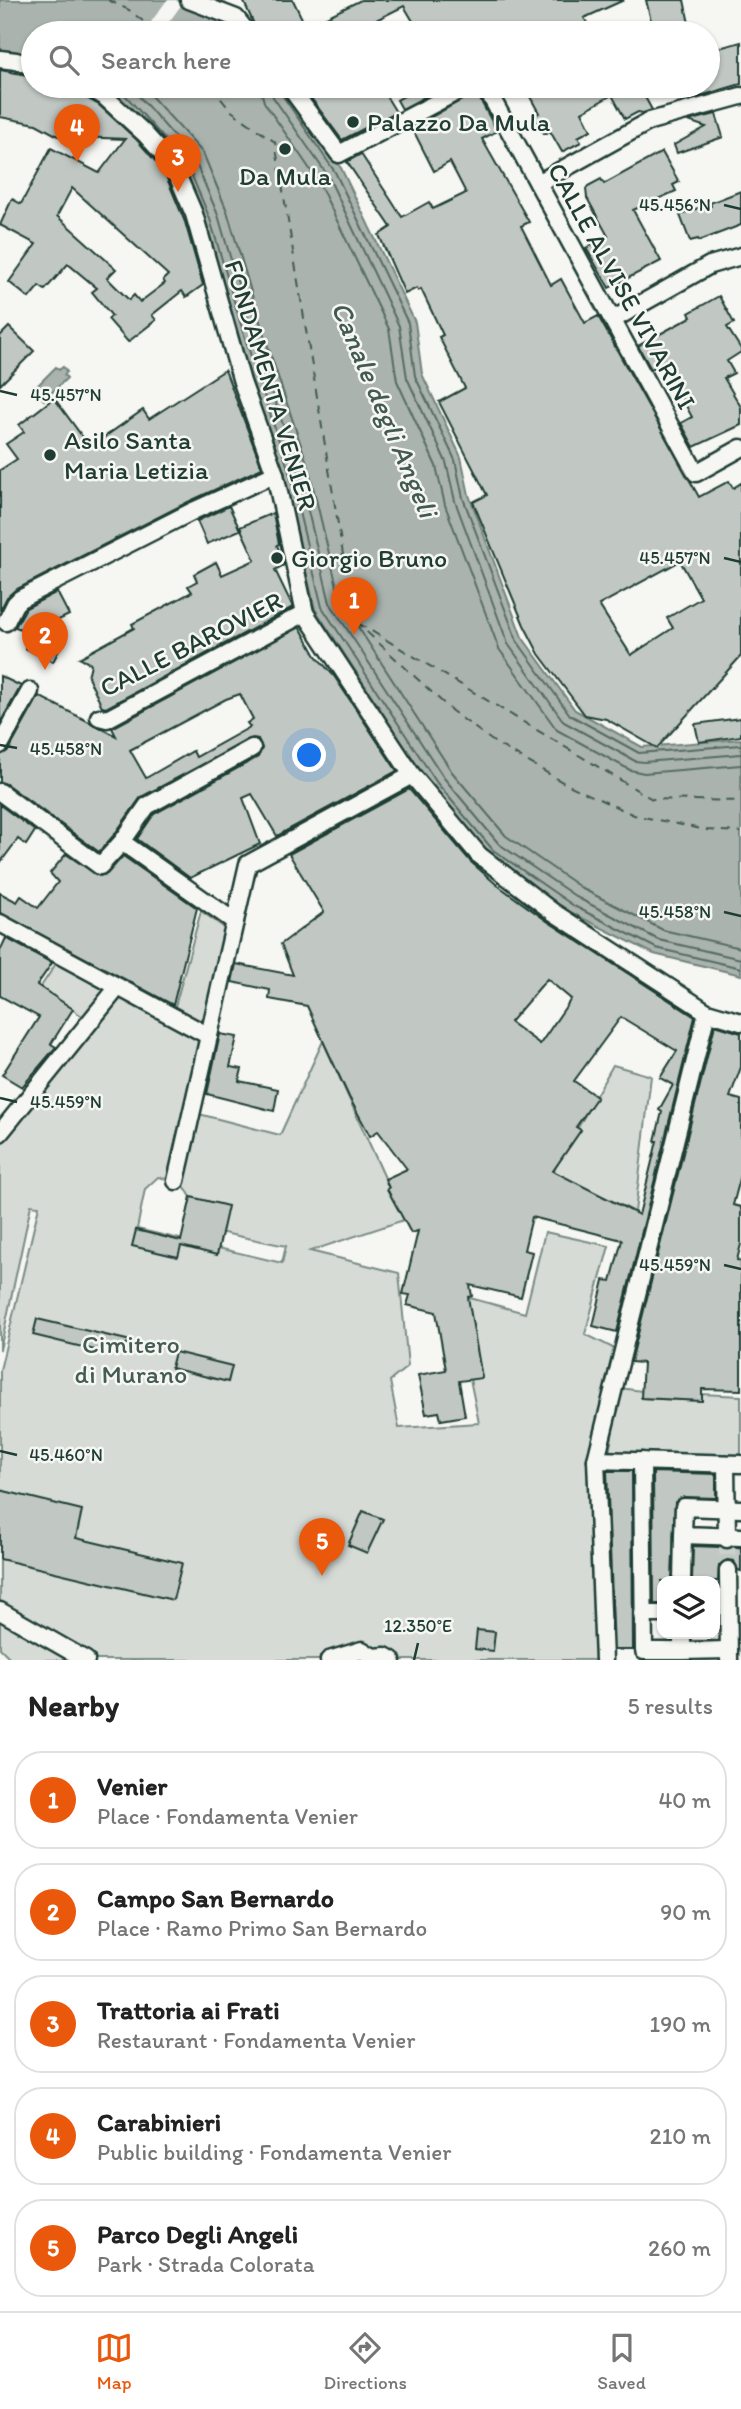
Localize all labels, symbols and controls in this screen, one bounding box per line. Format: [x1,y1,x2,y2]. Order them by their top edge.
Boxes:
search box [21,21,720,98]
icon: search [45,41,83,79]
text: Search here [101,44,231,76]
pin: 4 [54,104,100,162]
place label: Palazzo Da Mula [367,106,551,138]
marker: Palazzo Da Mula [345,114,361,130]
pin: 3 [155,134,201,192]
marker: Da Mula [277,141,293,157]
street label: CALLE ALVISE VIVARINI [541,157,703,415]
place label: Da Mula [239,160,332,192]
text: 45.456°N [639,194,711,216]
street label: FONDAMENTA VENIER [218,256,324,514]
water label: Canale degli Angeli [324,296,447,525]
text: 45.457°N [30,384,102,406]
place label: Asilo Santa Maria Letizia [64,424,209,486]
marker: Asilo Santa Maria Letizia [42,447,58,463]
place label: Giorgio Bruno [291,542,447,574]
text: 45.457°N [639,547,711,569]
marker: Giorgio Bruno [269,550,285,566]
pin: 1 [331,577,377,635]
street label: CALLE BAROVIER [94,584,288,704]
pin: 2 [22,612,68,670]
text: 45.458°N [30,738,102,760]
your location [292,738,326,772]
text: 45.458°N [639,901,711,923]
text: 45.459°N [30,1091,102,1113]
text: 45.459°N [639,1254,711,1276]
park label: Cimitero di Murano [75,1328,187,1390]
text: 45.460°N [29,1444,103,1466]
pin: 5 [299,1518,345,1576]
map controls [657,1576,720,1639]
button: layers [657,1576,720,1639]
text: 12.350°E [384,1615,452,1637]
text: Nearby [28,1687,119,1724]
text: 5 results [627,1692,713,1720]
text: Venier [97,1770,167,1802]
text: 1 [48,1786,58,1814]
text: 40 m [658,1786,711,1814]
text: Place · Fondamenta Venier [97,1802,358,1830]
text: Campo San Bernardo [97,1882,334,1914]
text: 2 [47,1898,59,1926]
text: 90 m [660,1898,711,1926]
text: Place · Ramo Primo San Bernardo [97,1914,427,1942]
text: Trattoria ai Frati [97,1994,280,2026]
text: 3 [47,2010,59,2038]
text: 190 m [650,2010,711,2038]
text: Restaurant · Fondamenta Venier [97,2026,415,2054]
text: Carabinieri [97,2106,221,2138]
text: 4 [46,2122,60,2150]
text: 210 m [650,2122,711,2150]
text: Public building · Fondamenta Venier [97,2138,451,2166]
text: Parco Degli Angeli [97,2218,298,2250]
text: 5 [47,2234,59,2262]
text: 260 m [648,2234,711,2262]
text: Park · Strada Colorata [97,2250,315,2278]
tab: Map [95,2329,133,2394]
tab: Directions [323,2329,407,2394]
tab: Saved [597,2329,646,2394]

